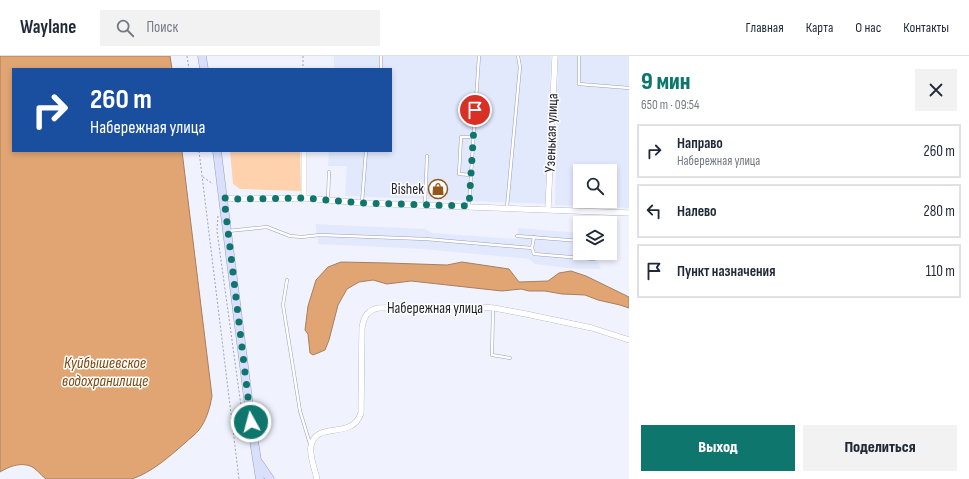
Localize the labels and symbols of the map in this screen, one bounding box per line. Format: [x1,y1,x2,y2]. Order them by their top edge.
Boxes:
pin [458,93,492,127]
street label: Узенькая улица [541,93,562,173]
shop icon: Bishek [427,178,449,200]
place label: Bishek [391,180,424,199]
street label: Набережная улица [387,299,483,318]
water label: Куйбышевское водохранилище [62,354,148,391]
position arrow [230,401,272,443]

